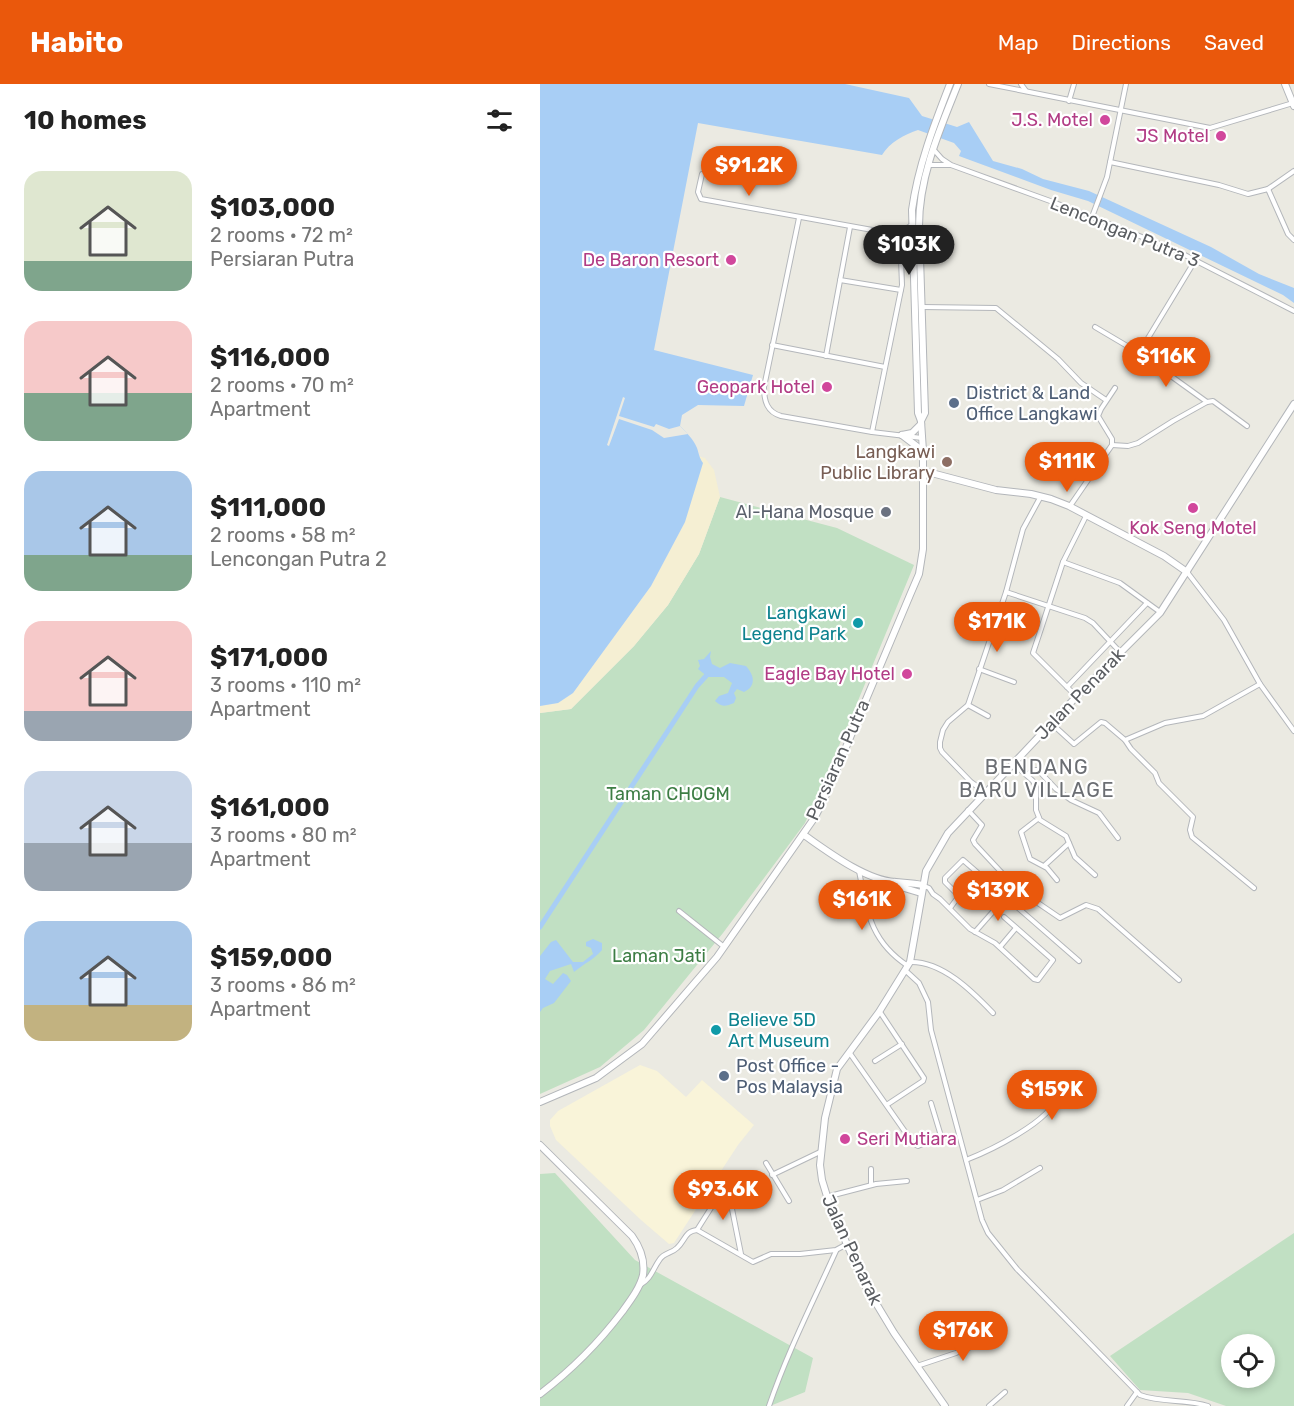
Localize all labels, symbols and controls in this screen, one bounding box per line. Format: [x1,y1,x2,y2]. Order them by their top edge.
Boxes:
text: Habito [30,26,123,59]
text: Map [998,30,1039,55]
text: Directions [1072,30,1171,55]
text: Saved [1204,30,1264,55]
icon: filters [483,104,516,137]
text: 10 homes [24,105,147,136]
place label: J.S. Motel [1011,109,1093,131]
marker: J.S. Motel [1098,113,1112,127]
place label: JS Motel [1136,125,1209,147]
marker: JS Motel [1214,129,1228,143]
pin: $91.2K [700,146,798,197]
text: $91.2K [715,153,783,177]
text: $103,000 [210,192,335,223]
street label: Lencongan Putra 3 [1047,192,1203,272]
icon: home [72,195,144,267]
text: 2 rooms · 72 m² [210,223,353,247]
pin: $103K [867,225,951,276]
text: $103K [877,232,941,256]
text: Persiaran Putra [210,247,354,271]
place label: De Baron Resort [583,249,719,271]
marker: De Baron Resort [724,253,738,267]
pin: $116K [1124,337,1208,388]
text: $116,000 [210,342,330,373]
text: $116K [1136,344,1196,368]
icon: home [72,345,144,417]
text: 2 rooms · 70 m² [210,373,354,397]
place label: Geopark Hotel [697,376,815,398]
marker: Geopark Hotel [820,380,834,394]
place label: District & Land Office Langkawi [966,382,1098,425]
marker: District & Land Office Langkawi [947,396,961,410]
text: Apartment [210,397,311,421]
place label: Langkawi Public Library [820,441,935,484]
pin: $111K [1025,442,1109,493]
text: $111K [1039,449,1095,473]
marker: Langkawi Public Library [940,455,954,469]
text: $111,000 [210,492,326,523]
icon: home [72,495,144,567]
place label: Al-Hana Mosque [735,501,874,523]
marker: Kok Seng Motel [1186,501,1200,515]
marker: Al-Hana Mosque [879,505,893,519]
place label: Kok Seng Motel [1129,517,1257,539]
text: 2 rooms · 58 m² [210,523,356,547]
text: Lencongan Putra 2 [210,547,387,571]
place label: Langkawi Legend Park [742,602,847,645]
pin: $171K [955,602,1039,653]
text: $171K [968,609,1026,633]
marker: Langkawi Legend Park [851,616,865,630]
text: $171,000 [210,642,328,673]
street label: Jalan Penarak [1031,643,1130,745]
icon: home [72,645,144,717]
place label: Eagle Bay Hotel [764,663,895,685]
marker: Eagle Bay Hotel [900,667,914,681]
text: 3 rooms · 110 m² [210,673,361,697]
street label: Persiaran Putra [802,696,874,824]
text: Apartment [210,697,311,721]
district label: BENDANG BARU VILLAGE [959,755,1115,802]
park label: Taman CHOGM [606,783,730,805]
text: $161,000 [210,792,330,823]
icon: home [72,795,144,867]
text: 3 rooms · 80 m² [210,823,357,847]
text: Apartment [210,847,311,871]
pin: $139K [956,871,1040,922]
text: $139K [967,878,1029,902]
pin: $161K [820,880,904,931]
text: $161K [832,887,892,911]
text: $159,000 [210,942,333,973]
icon: home [72,945,144,1017]
park label: Laman Jati [612,945,706,967]
text: 3 rooms · 86 m² [210,973,356,997]
text: Apartment [210,997,311,1021]
place label: Believe 5D Art Museum [728,1009,830,1052]
marker: Believe 5D Art Museum [709,1023,723,1037]
place label: Post Office - Pos Malaysia [736,1055,843,1098]
marker: Post Office - Pos Malaysia [717,1069,731,1083]
pin: $159K [1010,1070,1094,1121]
text: $159K [1021,1077,1083,1101]
place label: Seri Mutiara [857,1128,957,1150]
marker: Seri Mutiara [838,1132,852,1146]
pin: $93.6K [674,1170,772,1221]
text: $93.6K [687,1177,759,1201]
street label: Jalan Penarak [817,1191,887,1309]
pin: $176K [921,1311,1005,1362]
text: $176K [933,1318,993,1342]
map controls [1221,1334,1275,1388]
button: locate [1221,1334,1275,1388]

